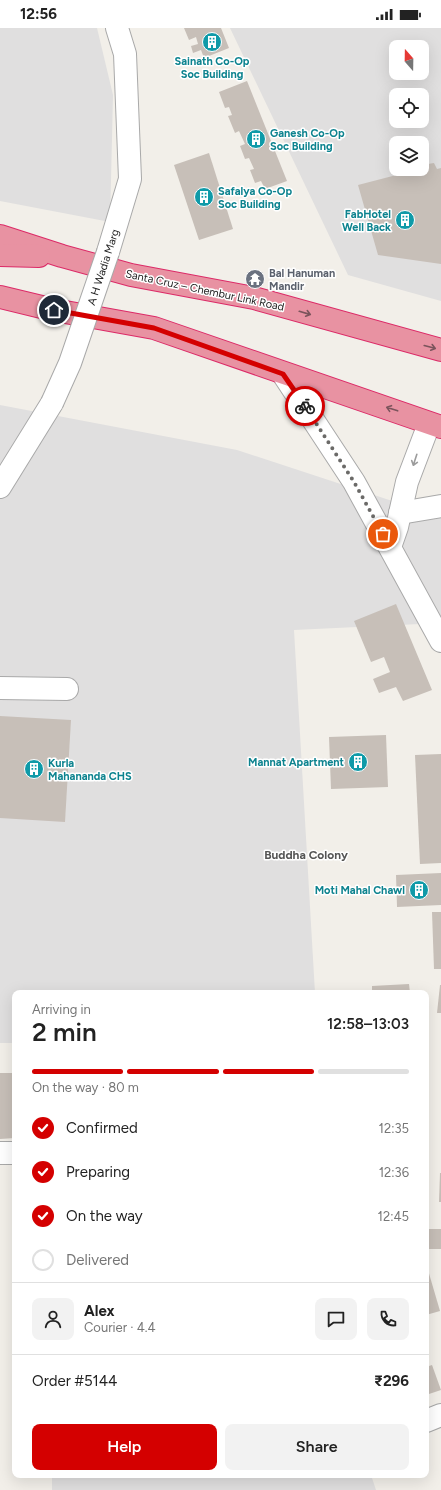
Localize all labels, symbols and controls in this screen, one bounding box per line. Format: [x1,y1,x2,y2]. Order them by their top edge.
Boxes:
text: 12:56 [20,5,57,23]
building icon: Sainath Co-Op Soc Building [201,31,223,53]
north arrow [389,40,429,80]
map controls [389,40,429,176]
place label: Sainath Co-Op Soc Building [175,55,250,81]
button: locate [389,88,429,128]
place label: Ganesh Co-Op Soc Building [270,127,345,153]
building icon: Ganesh Co-Op Soc Building [245,128,267,150]
button: layers [389,136,429,176]
place label: Safalya Co-Op Soc Building [218,185,292,211]
building icon: Safalya Co-Op Soc Building [193,186,215,208]
place label: FabHotel Well Back [342,208,391,234]
building icon: FabHotel Well Back [394,209,416,231]
street label: A H Wadia Marg [85,227,122,307]
street label: Santa Cruz – Chembur Link Road [124,267,285,314]
place label: Bal Hanuman Mandir [269,267,335,293]
temple icon: Bal Hanuman Mandir [244,268,266,290]
pin [37,293,71,327]
icon: home [43,299,65,321]
one-way arrow [298,309,311,317]
one-way arrow [423,344,436,351]
courier [285,386,325,426]
icon: bike [294,395,316,417]
one-way arrow [387,405,399,413]
one-way arrow [411,453,418,466]
pin [366,517,400,551]
icon: bag [372,523,394,545]
building icon: Mannat Apartment [347,751,369,773]
place label: Mannat Apartment [248,756,345,769]
place label: Kurla Mahananda CHS [48,757,132,783]
building icon: Kurla Mahananda CHS [23,758,45,780]
district label: Buddha Colony [264,848,348,862]
building icon: Moti Mahal Chawl [408,879,430,901]
place label: Moti Mahal Chawl [315,884,405,897]
text: Arriving in [32,1002,91,1017]
text: 12:58–13:03 [327,1015,409,1033]
text: 2 min [32,1016,97,1048]
text: On the way · 80 m [32,1080,139,1095]
icon: check [32,1117,54,1139]
text: Confirmed [66,1119,138,1137]
text: 12:35 [379,1121,409,1136]
icon: check [32,1161,54,1183]
text: Preparing [66,1163,130,1181]
text: 12:36 [379,1165,409,1180]
icon: check [32,1205,54,1227]
text: On the way [66,1207,143,1225]
text: 12:45 [378,1209,409,1224]
text: Delivered [66,1251,129,1269]
button: person [32,1298,74,1340]
button: chat [315,1298,357,1340]
button: phone [367,1298,409,1340]
text: Alex [84,1302,114,1320]
text: Courier · 4.4 [84,1320,156,1335]
text: Order #5144 [32,1372,117,1390]
text: ₹296 [374,1372,409,1390]
button: Help [32,1424,217,1470]
button: Share [225,1424,409,1470]

